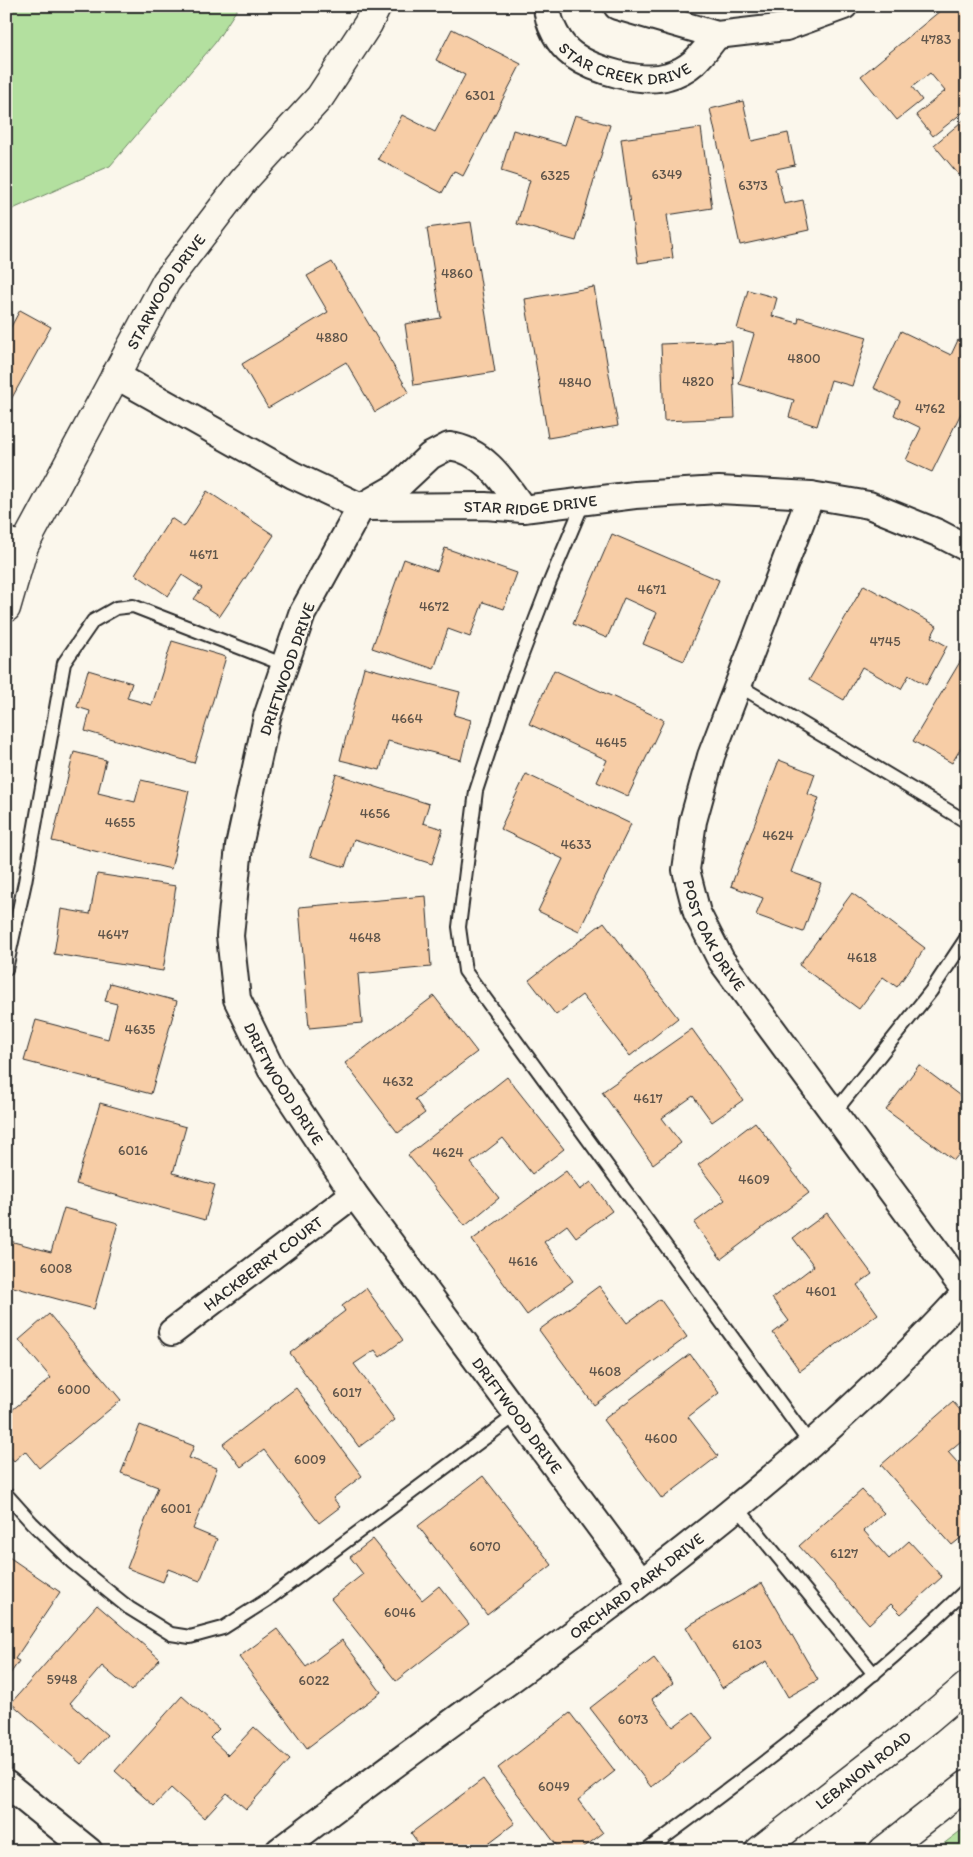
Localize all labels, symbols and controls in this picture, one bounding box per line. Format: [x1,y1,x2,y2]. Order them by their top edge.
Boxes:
house number: 4783 [921,31,952,48]
street label: STAR CREEK DRIVE [555,38,694,88]
house number: 6301 [465,87,496,104]
house number: 6349 [652,166,682,183]
house number: 6325 [540,167,570,184]
house number: 6373 [738,177,768,194]
street label: STARWOOD DRIVE [122,230,209,353]
house number: 4860 [441,265,473,282]
house number: 4880 [316,329,348,346]
house number: 4800 [787,350,821,367]
house number: 4820 [682,373,714,390]
house number: 4840 [558,374,592,391]
house number: 4762 [915,400,946,417]
street label: STAR RIDGE DRIVE [464,490,598,519]
house number: 4671 [189,546,219,563]
house number: 4671 [637,581,667,598]
house number: 4672 [419,598,450,615]
street label: DRIFTWOOD DRIVE [255,600,319,738]
house number: 4745 [869,633,901,650]
house number: 4664 [391,710,423,727]
house number: 4645 [595,734,627,751]
house number: 4656 [360,805,390,822]
house number: 4655 [105,814,135,831]
house number: 4624 [762,827,794,844]
house number: 4633 [560,836,592,853]
street label: POST OAK DRIVE [679,878,750,994]
house number: 4647 [97,926,129,943]
house number: 4648 [349,929,381,946]
house number: 4618 [847,949,877,966]
street label: DRIFTWOOD DRIVE [240,1019,328,1148]
house number: 4635 [125,1021,155,1038]
house number: 4632 [383,1073,414,1090]
house number: 4617 [633,1090,663,1107]
house number: 6016 [118,1142,148,1159]
house number: 4624 [432,1144,464,1161]
house number: 4609 [738,1171,770,1188]
street label: HACKBERRY COURT [199,1212,326,1314]
house number: 4616 [508,1253,538,1270]
house number: 6008 [40,1260,72,1277]
house number: 4601 [806,1283,837,1300]
street label: DRIFTWOOD DRIVE [468,1353,567,1477]
house number: 4608 [589,1363,621,1380]
house number: 6000 [57,1381,91,1398]
house number: 6017 [332,1384,362,1401]
house number: 4600 [644,1430,678,1447]
house number: 6009 [294,1451,326,1468]
house number: 6001 [160,1500,192,1517]
street label: ORCHARD PARK DRIVE [565,1528,707,1643]
house number: 6070 [469,1538,501,1555]
house number: 6127 [830,1545,858,1562]
house number: 6046 [384,1604,416,1621]
house number: 6103 [732,1636,762,1653]
house number: 5948 [47,1671,78,1688]
house number: 6022 [299,1672,330,1689]
house number: 6073 [618,1711,649,1728]
street label: LEBANON ROAD [811,1727,915,1813]
house number: 6049 [538,1778,570,1795]

